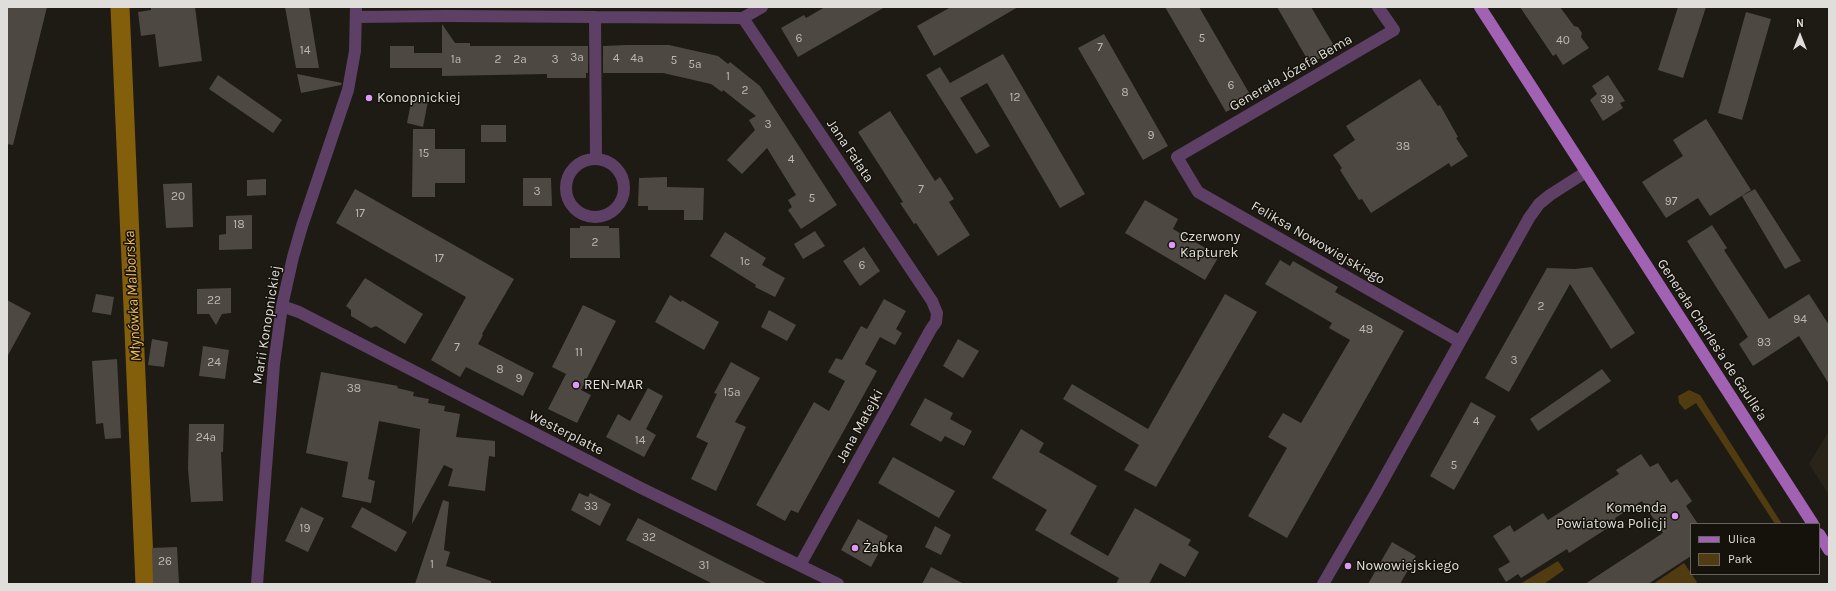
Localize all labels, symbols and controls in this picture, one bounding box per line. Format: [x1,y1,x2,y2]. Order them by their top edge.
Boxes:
north arrow [1780,16,1820,56]
text: N [1796,17,1804,30]
street label: Generała Józefa Bema [1227,31,1355,115]
house number: 6 [796,32,802,46]
house number: 5 [1199,32,1205,46]
house number: 40 [1556,34,1570,48]
house number: 7 [1097,41,1103,55]
house number: 14 [300,44,310,58]
house number: 3a [570,51,584,65]
house number: 4 [613,52,619,66]
house number: 4a [630,52,644,66]
house number: 1a [451,53,461,67]
house number: 2 [495,53,501,67]
house number: 2a [513,53,527,67]
house number: 3 [551,53,559,67]
house number: 5 [671,54,677,68]
house number: 5a [688,58,702,72]
house number: 1 [726,70,730,84]
house number: 6 [1228,79,1234,93]
house number: 2 [742,84,748,98]
house number: 8 [1121,86,1129,100]
place label: Konopnickiej [377,90,461,106]
house number: 12 [1010,91,1020,105]
marker: Konopnickiej [364,93,374,103]
house number: 39 [1600,93,1614,107]
street label: Jana Fałata [823,116,877,186]
house number: 3 [764,118,772,132]
house number: 9 [1148,129,1154,143]
house number: 38 [1396,140,1410,154]
house number: 15 [419,147,429,161]
house number: 4 [788,153,794,167]
house number: 7 [918,183,924,197]
house number: 3 [533,185,541,199]
house number: 20 [171,190,185,204]
house number: 5 [809,192,815,206]
house number: 97 [1665,195,1677,209]
street label: Feliksa Nowowiejskiego [1248,198,1388,288]
house number: 17 [355,207,365,221]
house number: 18 [233,218,245,232]
place label: Czerwony Kapturek [1180,229,1240,262]
water label: Młynówka Malborska [121,230,145,362]
house number: 2 [592,236,598,250]
marker: Czerwony Kapturek [1167,240,1177,250]
house number: 17 [434,252,444,266]
house number: 1c [740,255,750,269]
street label: Generała Charles'a de Gaulle'a [1653,256,1771,424]
house number: 6 [859,259,865,273]
street label: Marii Konopnickiej [249,264,285,386]
house number: 22 [207,294,221,308]
house number: 2 [1538,300,1544,314]
house number: 94 [1793,313,1807,327]
house number: 48 [1359,323,1373,337]
house number: 93 [1757,336,1771,350]
house number: 7 [454,341,460,355]
house number: 11 [575,346,583,360]
house number: 3 [1510,354,1518,368]
house number: 24 [207,356,221,370]
house number: 8 [496,363,504,377]
house number: 9 [516,372,522,386]
place label: REN-MAR [584,377,643,393]
marker: REN-MAR [571,380,581,390]
house number: 38 [347,382,361,396]
house number: 15a [723,386,741,400]
street label: Jana Matejki [833,386,887,466]
street label: Westerplatte [526,407,606,459]
house number: 4 [1473,415,1479,429]
house number: 24a [196,431,216,445]
house number: 14 [635,434,645,448]
house number: 5 [1451,459,1457,473]
house number: 33 [584,500,598,514]
place label: Komenda Powiatowa Policji [1556,500,1667,532]
marker: Komenda Powiatowa Policji [1670,511,1680,521]
house number: 19 [300,522,310,536]
legend [1690,523,1820,575]
house number: 32 [642,531,656,545]
text: Ulica [1728,532,1756,546]
place label: Żabka [863,540,903,556]
marker: Żabka [850,543,860,553]
text: Park [1728,552,1752,566]
house number: 26 [158,555,172,569]
house number: 1 [430,558,434,572]
place label: Nowowiejskiego [1356,558,1459,574]
house number: 31 [698,559,710,573]
marker: Nowowiejskiego [1343,561,1353,571]

